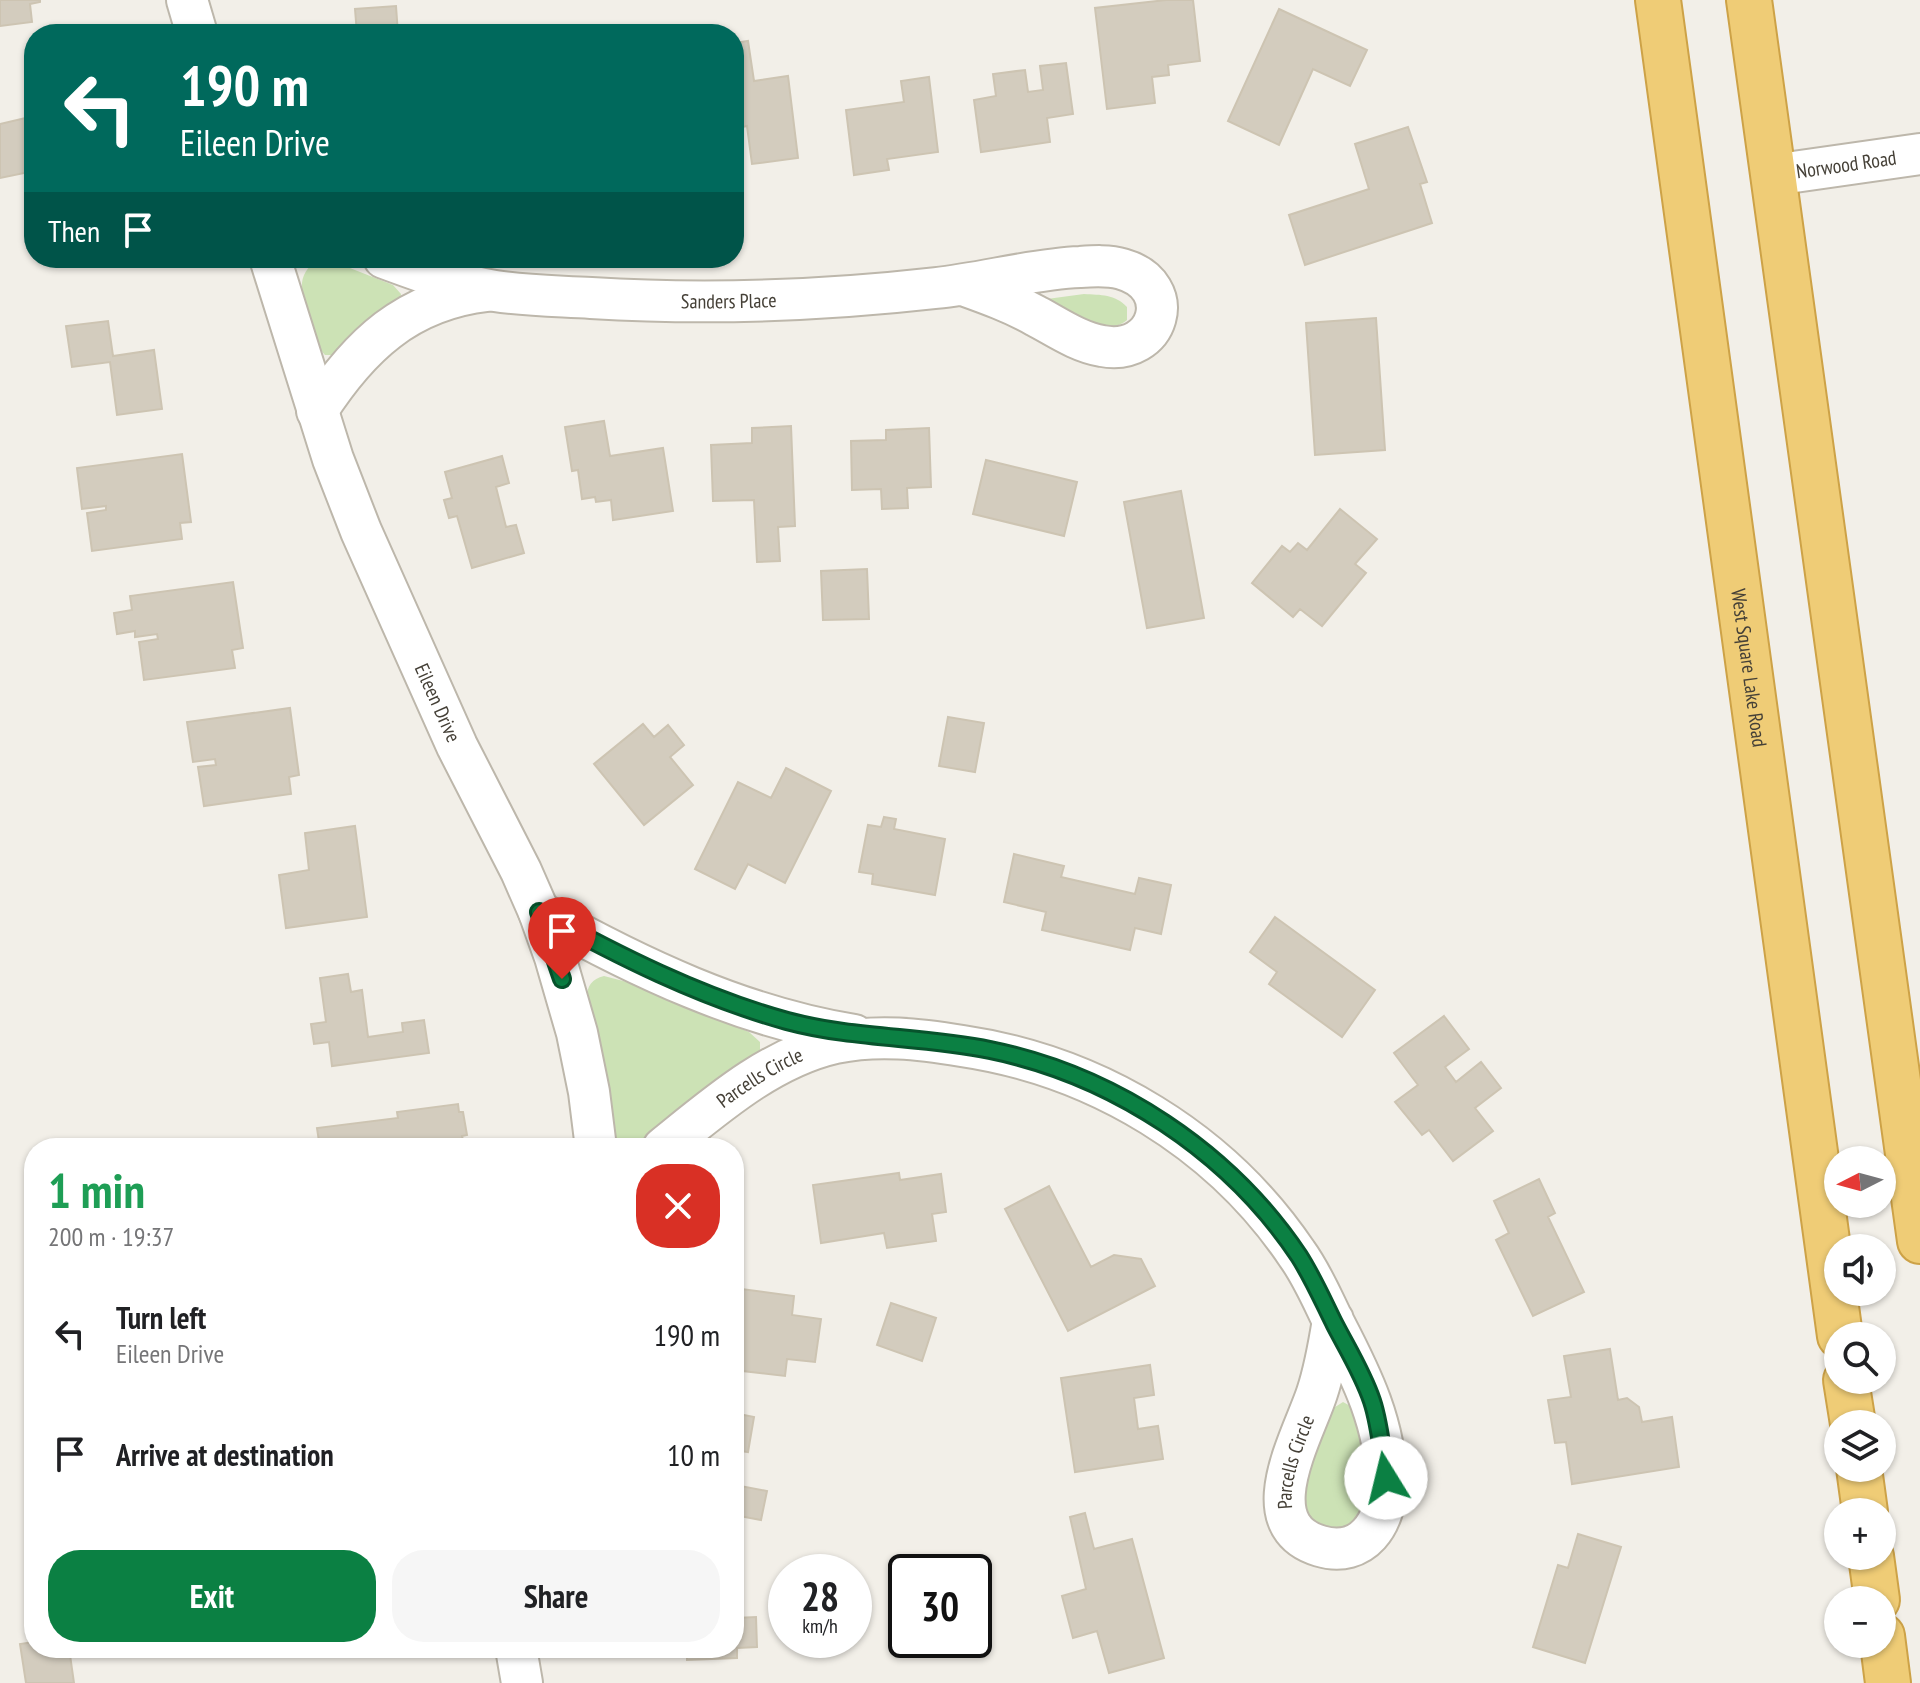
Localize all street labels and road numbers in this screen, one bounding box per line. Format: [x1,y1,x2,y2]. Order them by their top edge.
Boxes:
street label: Norwood Road [1794,145,1898,185]
street label: Sanders Place [681,287,777,314]
street label: West Square Lake Road [1725,587,1773,749]
street label: Eileen Drive [409,659,467,746]
street label: Parcells Circle [711,1042,807,1114]
street label: Parcells Circle [1271,1411,1320,1510]

